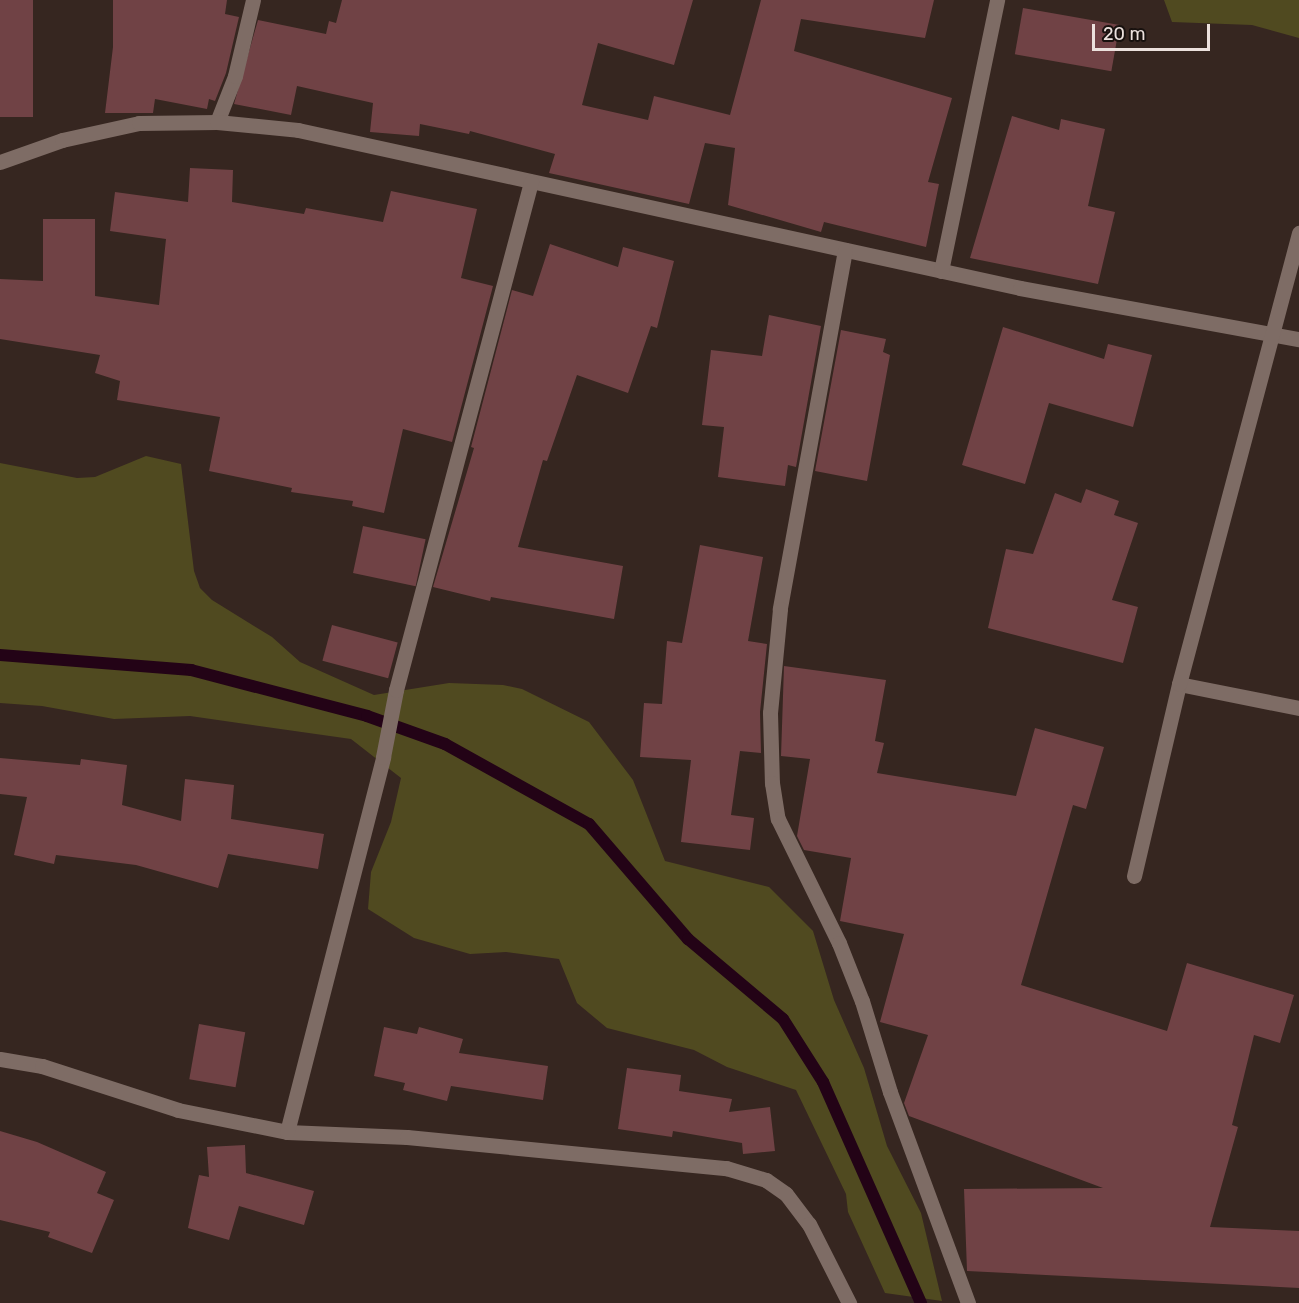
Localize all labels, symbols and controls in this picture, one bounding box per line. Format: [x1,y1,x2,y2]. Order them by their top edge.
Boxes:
scale bar [1095,12,1214,50]
text: 20 m [1103,23,1145,45]

